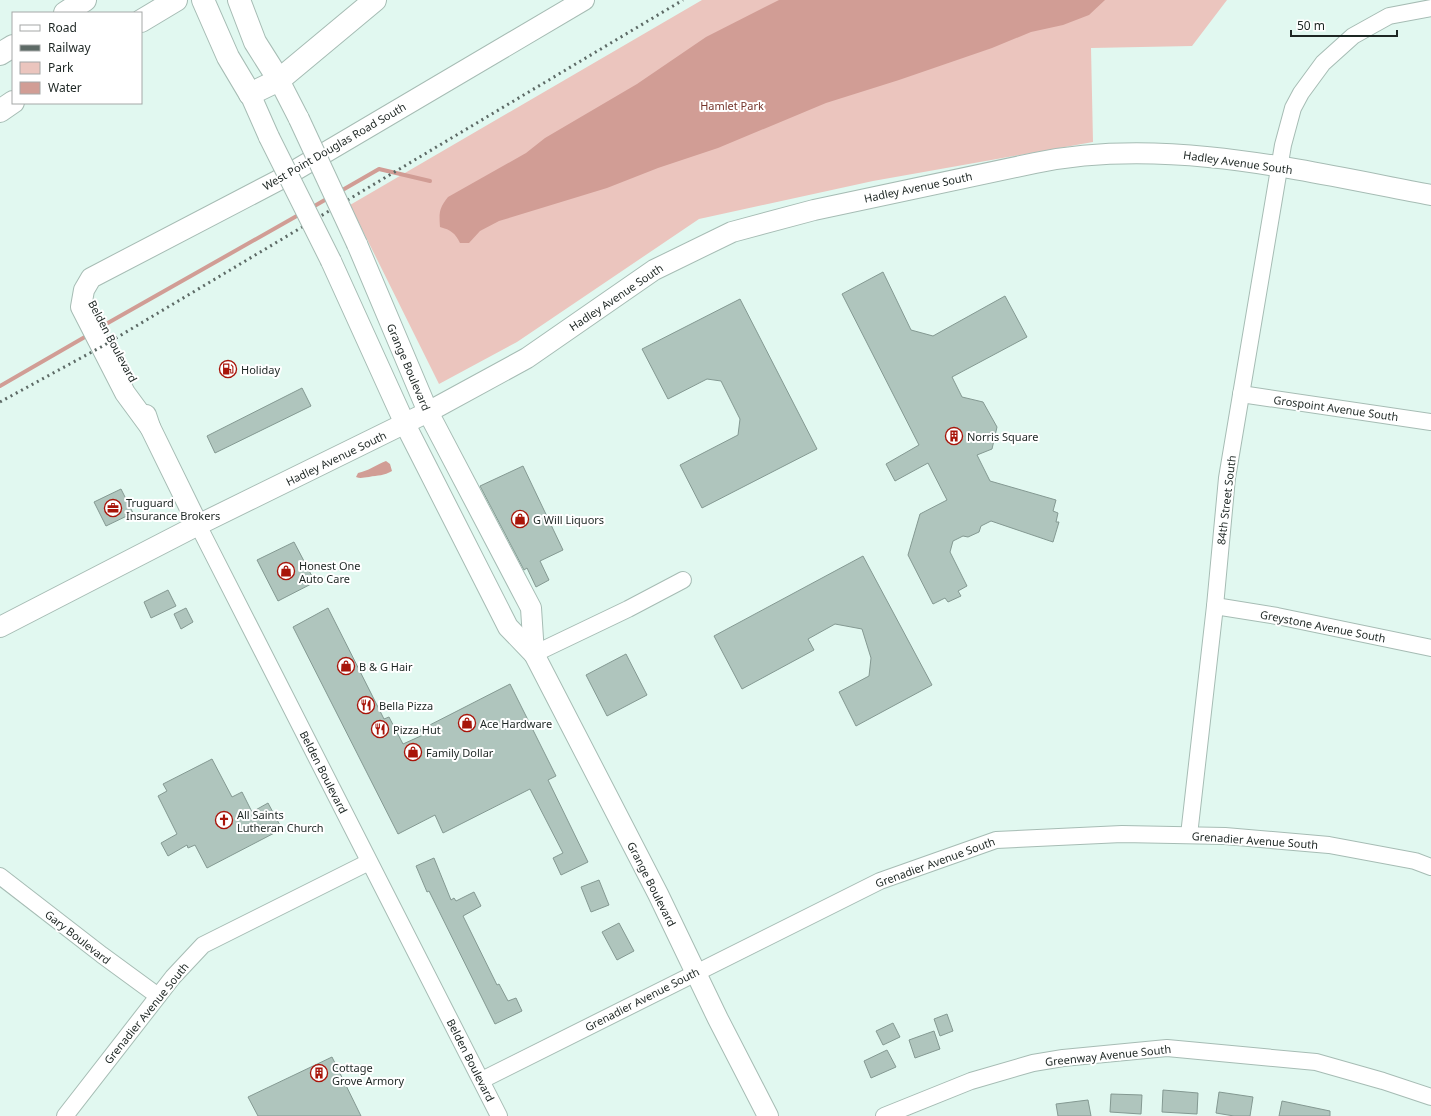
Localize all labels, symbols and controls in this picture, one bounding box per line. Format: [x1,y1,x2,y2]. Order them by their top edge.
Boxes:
legend [12,12,142,104]
scale bar [1291,12,1397,38]
text: 50 m [1297,17,1325,34]
text: Road [48,19,77,36]
text: Railway [48,39,92,56]
text: Park [48,59,74,76]
text: Water [48,79,82,96]
park label: Hamlet Park [700,98,764,113]
street label: West Point Douglas Road South [260,99,408,193]
street label: Hadley Avenue South [1182,147,1294,177]
street label: Hadley Avenue South [863,168,973,206]
street label: Hadley Avenue South [566,260,666,334]
street label: Belden Boulevard [85,297,141,385]
street label: Grange Boulevard [384,321,434,413]
fuel station icon: Holiday [218,359,238,379]
place label: Holiday [241,362,280,377]
street label: Grospoint Avenue South [1273,392,1399,424]
building icon: Norris Square [944,426,964,446]
street label: Hadley Avenue South [283,427,389,489]
place label: Norris Square [967,429,1038,444]
street label: 84th Street South [1213,454,1239,546]
place label: Truguard Insurance Brokers [126,495,220,523]
office icon: Truguard Insurance Brokers [103,498,123,518]
shop icon: G Will Liquors [510,509,530,529]
place label: G Will Liquors [533,512,604,527]
place label: Honest One Auto Care [299,558,361,586]
shop icon: Honest One Auto Care [276,561,296,581]
street label: Greystone Avenue South [1259,606,1387,646]
shop icon: B & G Hair [336,656,356,676]
place label: B & G Hair [359,659,413,674]
restaurant icon: Bella Pizza [356,695,376,715]
place label: Bella Pizza [379,698,433,713]
shop icon: Ace Hardware [457,713,477,733]
place label: Ace Hardware [480,716,552,731]
restaurant icon: Pizza Hut [370,719,390,739]
place label: Pizza Hut [393,722,441,737]
street label: Belden Boulevard [297,728,351,816]
shop icon: Family Dollar [403,742,423,762]
place label: Family Dollar [426,745,494,760]
place label: All Saints Lutheran Church [237,807,324,835]
church icon: All Saints Lutheran Church [214,810,234,830]
street label: Grenadier Avenue South [1191,828,1319,852]
street label: Grenadier Avenue South [873,833,997,891]
street label: Grange Boulevard [624,839,680,929]
street label: Gary Boulevard [42,907,114,967]
street label: Grenadier Avenue South [100,959,192,1067]
street label: Grenadier Avenue South [582,964,702,1034]
street label: Belden Boulevard [444,1016,498,1104]
street label: Greenway Avenue South [1044,1041,1172,1069]
place label: Cottage Grove Armory [332,1060,404,1088]
building icon: Cottage Grove Armory [309,1063,329,1083]

